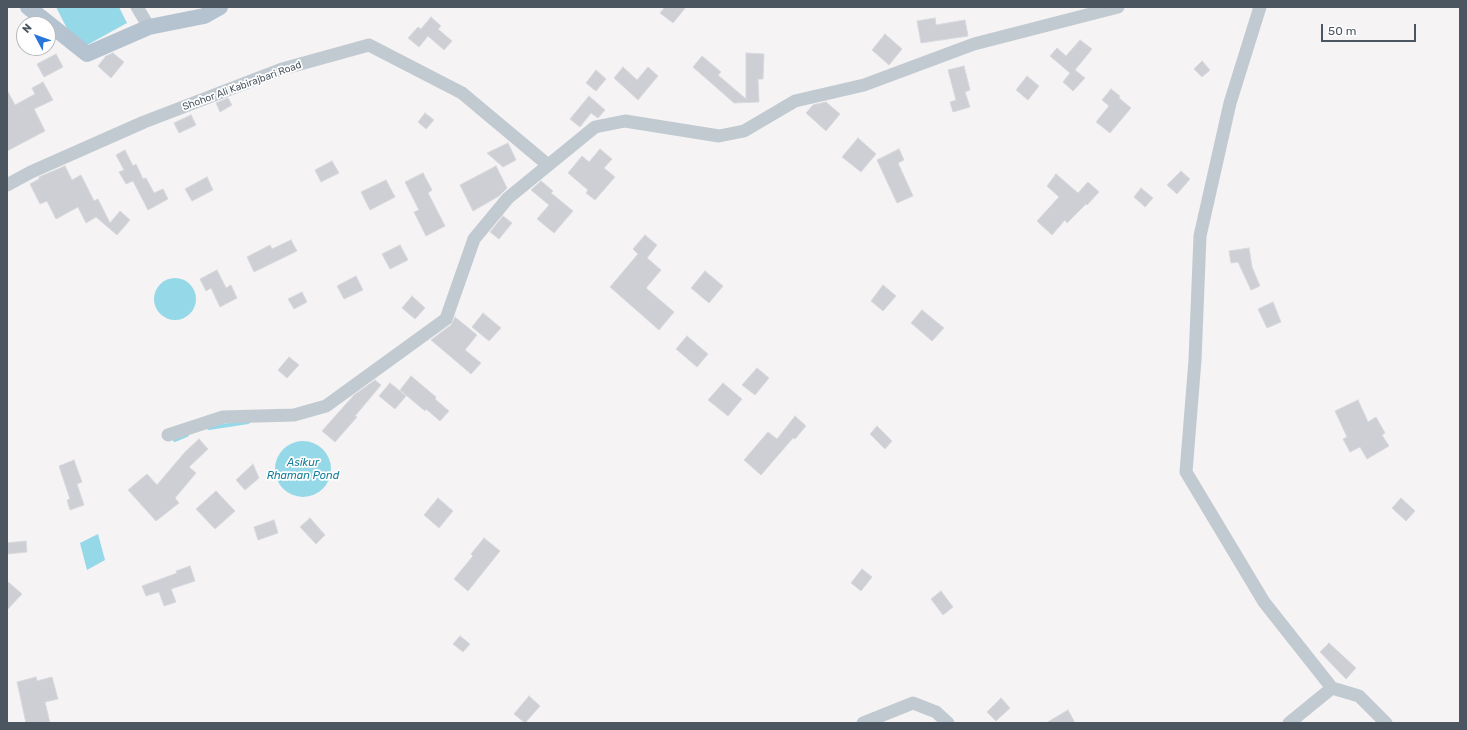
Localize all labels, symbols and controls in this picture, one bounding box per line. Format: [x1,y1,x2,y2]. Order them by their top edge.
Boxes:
north arrow [16,16,56,56]
scale bar [1323,16,1418,42]
text: N [20,21,35,36]
text: 50 m [1328,24,1356,38]
street label: Shohor Ali Kabirajbari Road [181,59,303,113]
water label: Asikur Rhaman Pond [267,456,339,482]

